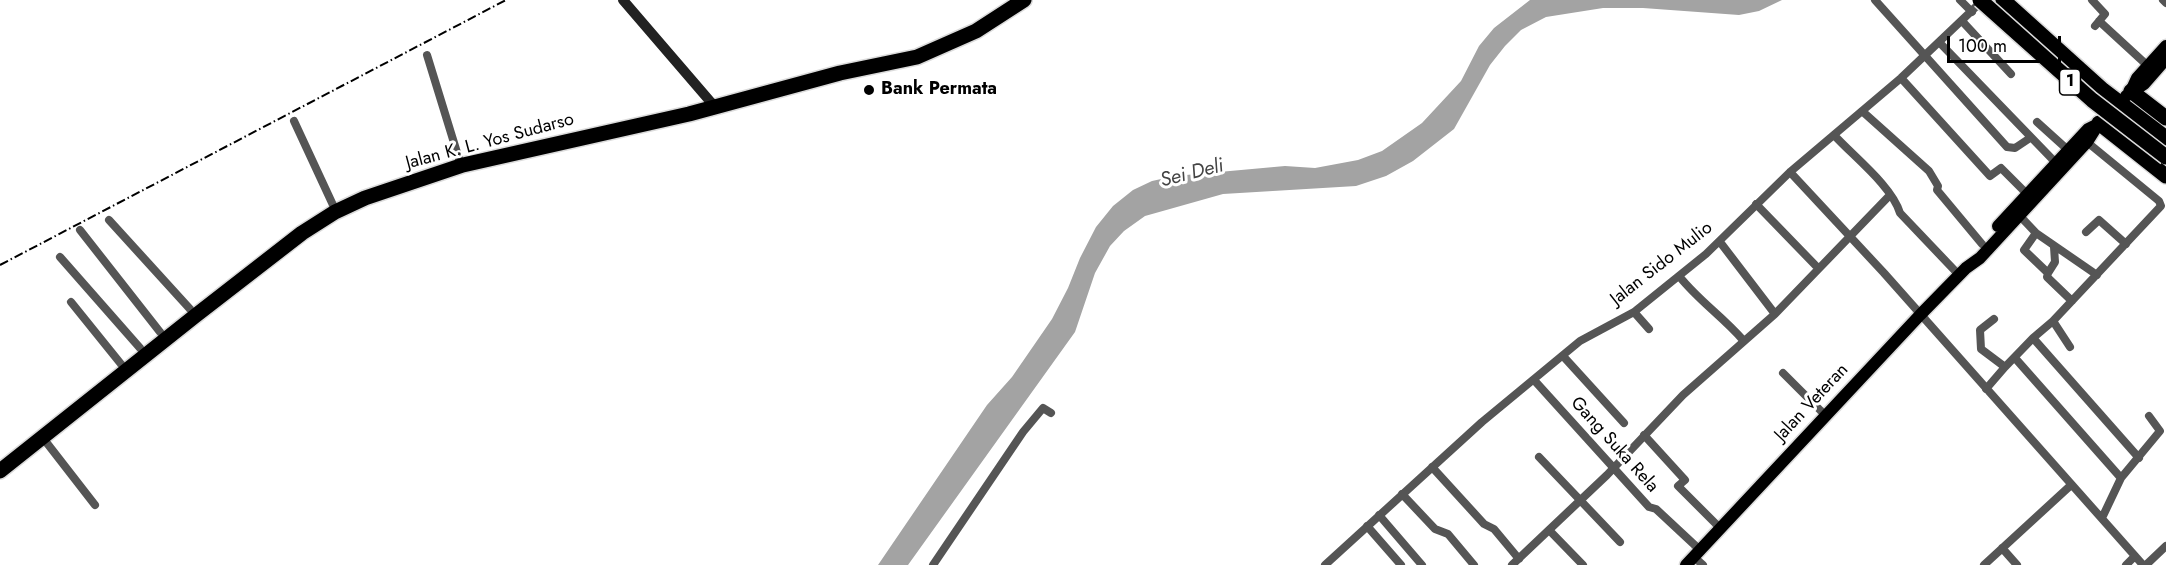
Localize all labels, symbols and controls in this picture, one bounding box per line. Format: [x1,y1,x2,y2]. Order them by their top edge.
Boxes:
scale bar [1950,24,2064,62]
text: 100 m [1958,33,2007,59]
road number: 1 [2060,69,2080,95]
place label: Bank Permata [881,79,997,101]
marker: Bank Permata [862,83,876,97]
street label: Jalan K. L. Yos Sudarso [404,109,576,175]
water label: Sei Deli [1158,155,1226,193]
street label: Jalan Sido Mulio [1607,218,1717,310]
street label: Jalan Veteran [1771,360,1853,446]
street label: Gang Suka Rela [1565,393,1663,497]

